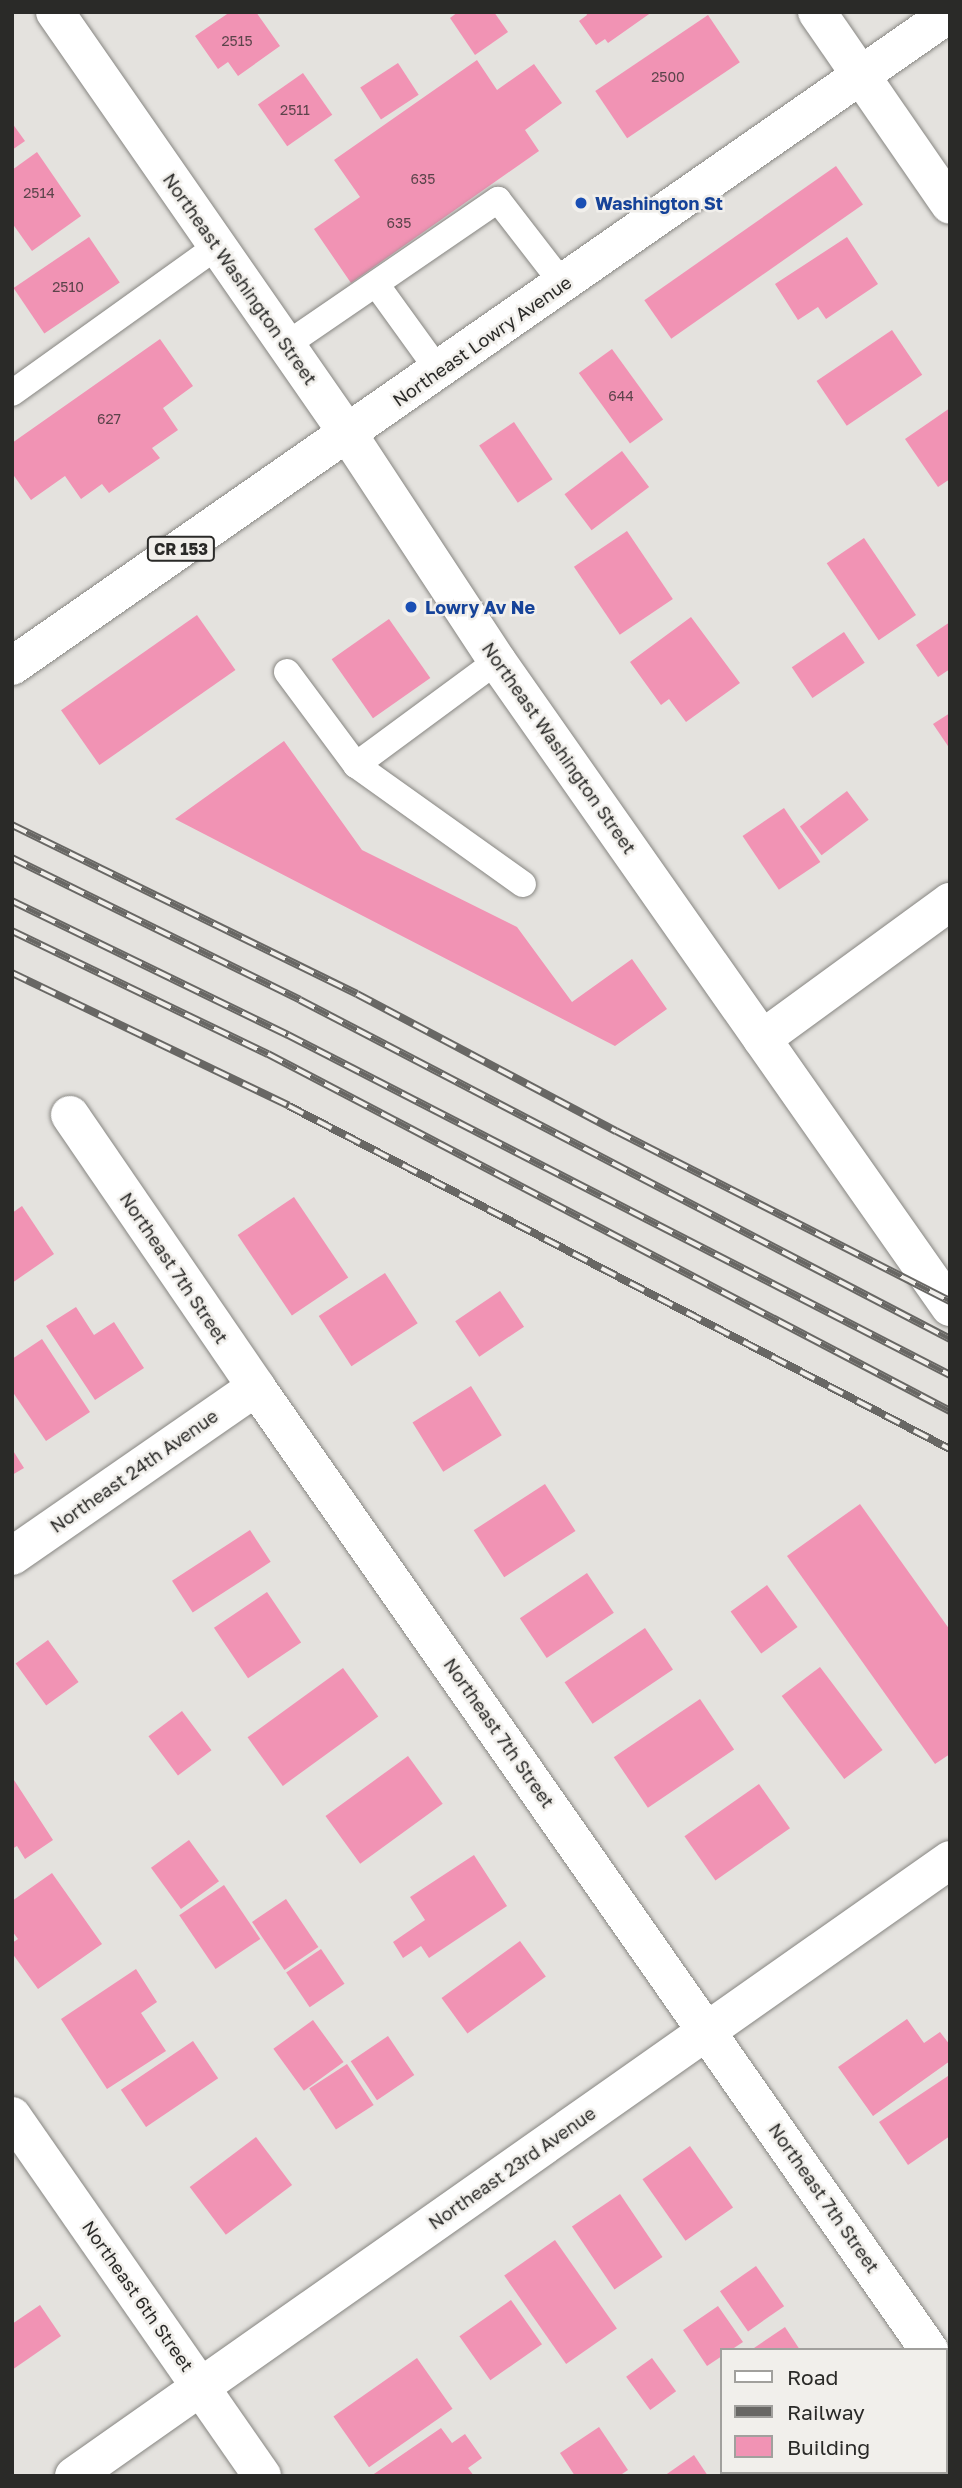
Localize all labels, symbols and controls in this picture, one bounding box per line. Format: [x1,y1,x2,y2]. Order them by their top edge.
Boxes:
house number: 2515 [221,33,253,49]
house number: 2500 [651,69,685,85]
house number: 2511 [280,102,310,118]
street label: Northeast Washington Street [159,169,321,389]
house number: 635 [411,171,435,187]
house number: 2514 [23,185,55,201]
place label: Washington St [595,192,723,214]
marker: Washington St [573,195,589,211]
house number: 635 [387,215,411,231]
street label: Northeast Lowry Avenue [389,271,575,411]
house number: 2510 [52,279,84,295]
house number: 644 [608,388,634,404]
house number: 627 [97,411,121,427]
road number: CR 153 [146,536,216,562]
place label: Lowry Av Ne [425,596,535,618]
marker: Lowry Av Ne [403,599,419,615]
street label: Northeast Washington Street [478,638,640,858]
street label: Northeast 7th Street [115,1188,233,1348]
street label: Northeast 24th Avenue [46,1405,222,1537]
street label: Northeast 7th Street [439,1654,559,1812]
street label: Northeast 23rd Avenue [424,2102,600,2234]
street label: Northeast 7th Street [764,2119,884,2277]
street label: Northeast 6th Street [78,2217,198,2375]
legend [720,2348,948,2474]
text: Road [787,2364,838,2390]
text: Railway [787,2399,865,2425]
text: Building [787,2434,870,2460]

